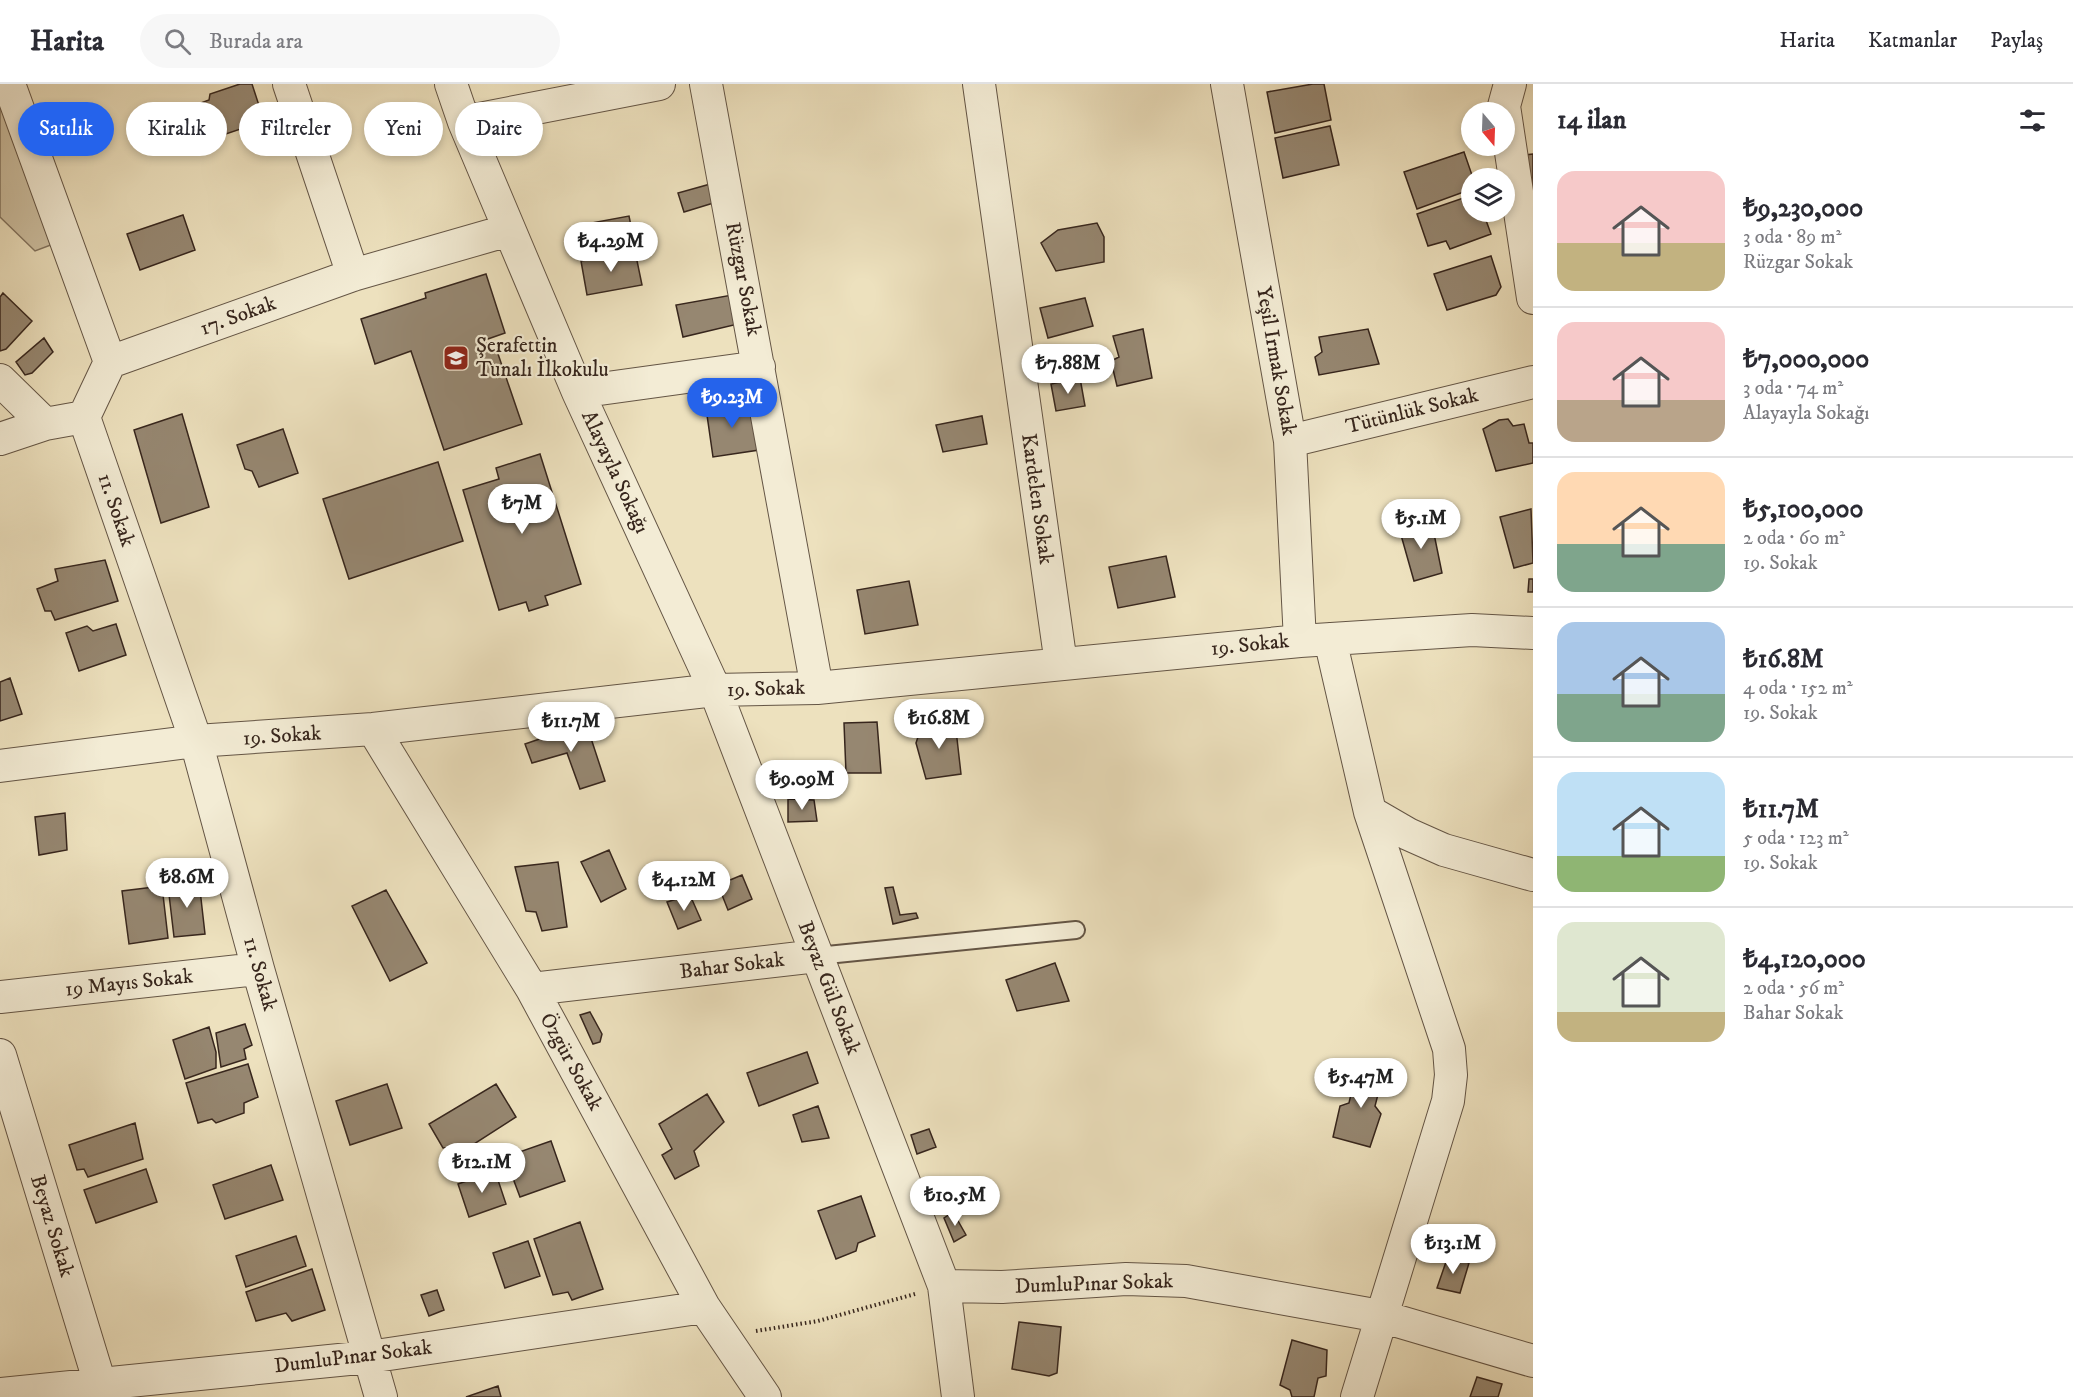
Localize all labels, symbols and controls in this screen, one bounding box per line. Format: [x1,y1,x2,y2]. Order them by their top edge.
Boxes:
search box [140,14,560,68]
text: Harita [30,24,104,59]
icon: search [161,25,194,58]
text: Burada ara [209,28,303,55]
text: Harita [1780,28,1835,54]
text: Katmanlar [1868,28,1957,54]
text: Paylaş [1990,28,2043,54]
chip: Satılık [18,102,114,156]
chip: Kiralık [126,102,227,156]
chip: Filtreler [239,102,352,156]
chip: Yeni [364,102,443,156]
chip: Daire [455,102,543,156]
north arrow [1461,102,1515,156]
map controls [1461,102,1515,222]
text: 14 ilan [1557,104,1626,137]
icon: filters [2016,104,2049,137]
button: layers [1461,168,1515,222]
text: ₺9,230,000 [1743,192,1863,225]
icon: home [1605,195,1677,267]
street label: Rüzgar Sokak [719,220,767,339]
pin: ₺4.29M [562,222,660,273]
text: 3 oda · 89 m² [1743,225,1842,250]
text: ₺4.29M [578,229,644,254]
text: Rüzgar Sokak [1743,250,1853,275]
street label: Yeşil Irmak Sokak [1250,284,1302,438]
street label: 17. Sokak [196,290,280,342]
place label: Şerafettin Tunalı İlkokulu [476,333,609,383]
school or university icon: Şerafettin Tunalı İlkokulu [441,343,471,373]
text: ₺7,000,000 [1743,343,1869,376]
pin: ₺7.88M [1019,344,1117,395]
icon: home [1605,346,1677,418]
text: ₺7.88M [1036,351,1100,376]
text: 3 oda · 74 m² [1743,376,1843,401]
pin: ₺9.23M [683,378,781,429]
street label: Tütünlük Sokak [1343,382,1482,440]
text: ₺9.23M [701,385,763,410]
text: Alayayla Sokağı [1743,401,1869,426]
street label: Alayayla Sokağı [575,406,655,538]
street label: Kardelen Sokak [1015,432,1059,567]
street label: 11. Sokak [91,470,141,551]
pin: ₺7M [493,484,551,535]
text: ₺7M [502,491,542,516]
text: ₺5,100,000 [1743,493,1863,526]
icon: home [1605,496,1677,568]
pin: ₺5.1M [1379,499,1463,550]
text: ₺5.1M [1395,506,1447,531]
text: 2 oda · 60 m² [1743,526,1845,551]
text: 19. Sokak [1743,551,1818,576]
street label: 19. Sokak [1210,628,1291,662]
text: ₺16.8M [1743,643,1824,676]
icon: home [1605,646,1677,718]
street label: 19. Sokak [726,675,806,703]
text: 4 oda · 152 m² [1743,676,1853,701]
pin: ₺16.8M [890,699,988,750]
text: 19. Sokak [1743,701,1818,726]
pin: ₺11.7M [522,702,620,753]
text: ₺16.8M [908,706,970,731]
text: ₺11.7M [542,709,600,734]
street label: 19. Sokak [242,720,323,752]
pin: ₺9.09M [753,760,851,811]
text: ₺9.09M [769,767,835,792]
text: ₺11.7M [1743,793,1819,826]
icon: home [1605,796,1677,868]
text: 5 oda · 123 m² [1743,826,1849,851]
text: 19. Sokak [1743,851,1818,876]
pin: ₺8.6M [145,858,229,909]
pin: ₺4.12M [635,861,733,912]
text: ₺8.6M [160,865,214,890]
text: ₺4.12M [652,868,716,893]
street label: Beyaz Gül Sokak [792,918,867,1059]
street label: 11. Sokak [237,934,283,1015]
text: ₺4,120,000 [1743,943,1866,976]
icon: home [1605,946,1677,1018]
street label: Bahar Sokak [678,947,786,985]
street label: 19 Mayıs Sokak [64,963,195,1003]
text: 2 oda · 56 m² [1743,976,1844,1001]
text: Bahar Sokak [1743,1001,1843,1026]
street label: Özgür Sokak [534,1008,610,1116]
pin: ₺5.47M [1312,1058,1410,1109]
text: ₺5.47M [1328,1065,1394,1090]
pin: ₺12.1M [433,1143,531,1194]
text: ₺12.1M [452,1150,512,1175]
street label: Beyaz Sokak [24,1172,80,1281]
pin: ₺10.5M [906,1176,1004,1227]
text: ₺10.5M [924,1183,986,1208]
pin: ₺13.1M [1404,1224,1502,1275]
text: ₺13.1M [1425,1231,1481,1256]
street label: DumluPınar Sokak [1014,1268,1174,1300]
street label: DumluPınar Sokak [273,1334,434,1380]

